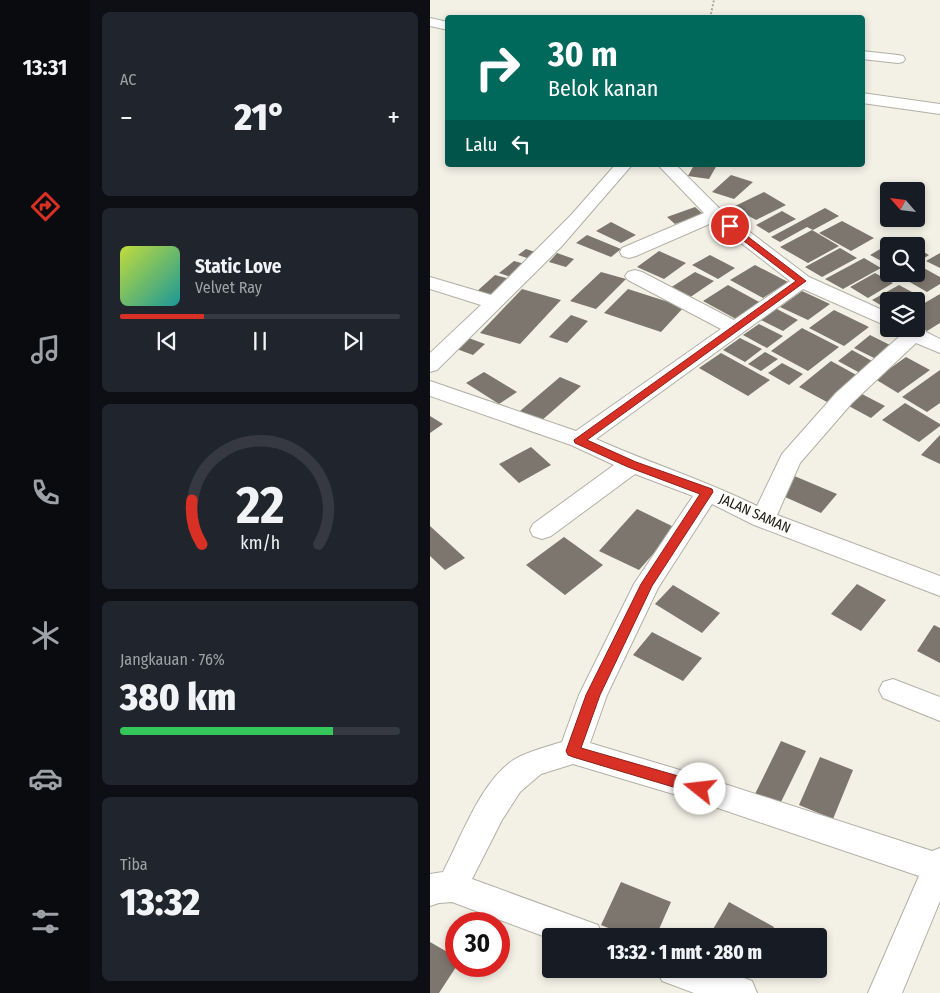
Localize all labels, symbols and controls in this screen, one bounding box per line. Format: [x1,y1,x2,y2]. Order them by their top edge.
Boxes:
text: 30 m [548,33,618,75]
icon: right [465,35,530,100]
text: 13:31 [23,54,67,81]
text: AC [120,70,136,89]
text: Belok kanan [548,75,658,102]
text: 21° [234,94,286,140]
text: − [120,101,133,134]
text: + [387,101,400,134]
icon: left [507,130,535,158]
text: Lalu [465,133,497,156]
north arrow [880,182,925,228]
map controls [880,182,925,337]
icon: directions [28,189,63,224]
pin [709,205,751,247]
icon: arrive [716,212,744,240]
button: search [880,237,925,282]
text: Static Love [195,255,282,278]
text: Velvet Ray [195,278,262,297]
button: layers [880,292,925,337]
icon: previous [153,327,181,355]
icon: pause [246,327,274,355]
icon: next [339,327,367,355]
icon: music [28,332,63,367]
text: 22 [235,474,284,537]
icon: phone [28,475,63,510]
street label: JALAN SAMAN [716,490,793,537]
text: km/h [240,532,280,554]
icon: climate [28,618,63,653]
text: Jangkauan · 76% [120,650,225,669]
text: 380 km [120,674,236,720]
icon: car [28,761,63,796]
position arrow [673,762,725,814]
text: Tiba [120,855,148,874]
text: 13:32 [120,879,200,925]
icon: filters [28,904,63,939]
speed limit sign: 30 [445,912,510,977]
text: 13:32 · 1 mnt · 280 m [607,941,762,964]

